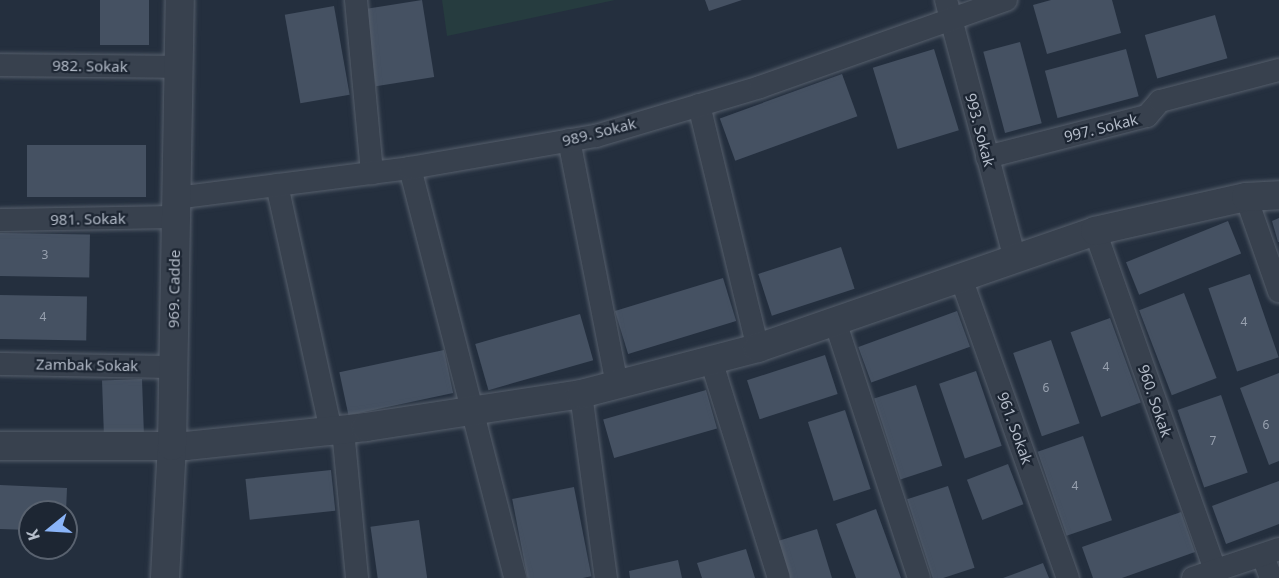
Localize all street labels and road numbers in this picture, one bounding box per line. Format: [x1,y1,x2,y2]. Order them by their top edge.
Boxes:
street label: 982. Sokak [52,56,128,76]
street label: 993. Sokak [962,91,998,169]
street label: 997. Sokak [1062,110,1140,146]
street label: 989. Sokak [560,114,638,150]
street label: 981. Sokak [50,209,126,229]
street label: 969. Cadde [164,250,184,328]
street label: Zambak Sokak [36,355,138,375]
street label: 960. Sokak [1134,362,1176,440]
street label: 961. Sokak [994,389,1036,467]

